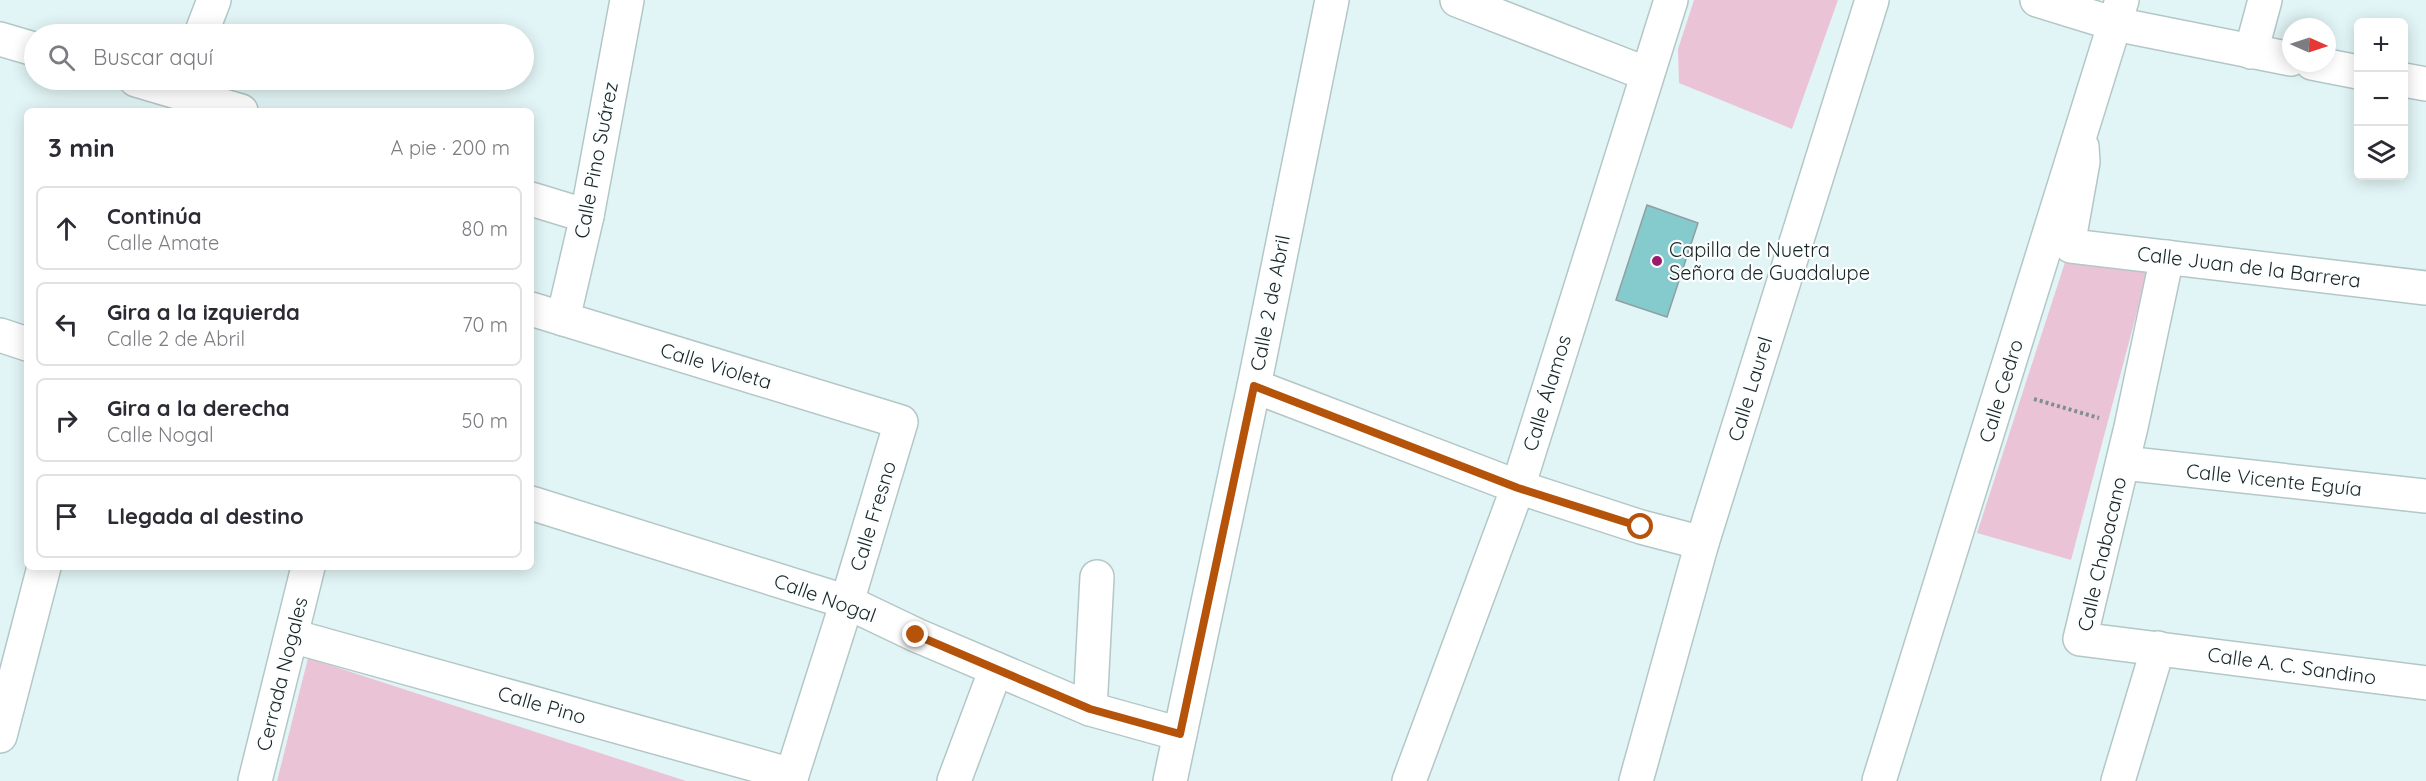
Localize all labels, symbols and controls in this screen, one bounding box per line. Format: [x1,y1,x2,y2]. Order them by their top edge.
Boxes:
north arrow [2282,18,2336,72]
map controls [2354,18,2408,180]
button: + [2354,18,2408,72]
search box [24,24,534,90]
icon: search [45,41,78,74]
text: Buscar aquí [93,43,213,71]
button: − [2354,72,2408,126]
street label: Calle Pino Suárez [568,79,623,240]
button: layers [2354,126,2408,180]
text: 3 min [48,131,115,164]
text: A pie · 200 m [391,135,510,160]
text: Continúa [107,202,202,230]
icon: ahead [50,212,83,245]
text: 80 m [462,216,508,241]
text: Calle Amate [107,230,219,255]
street label: Calle 2 de Abril [1244,233,1295,373]
place label: Capilla de Nuetra Señora de Guadalupe [1669,237,1870,285]
street label: Calle Juan de la Barrera [2136,240,2362,293]
marker: Capilla de Nuetra Señora de Guadalupe [1650,254,1664,268]
text: Gira a la izquierda [107,298,300,326]
icon: left [50,308,83,341]
text: 70 m [462,312,508,337]
text: Calle 2 de Abril [107,326,245,351]
street label: Calle Álamos [1517,332,1576,454]
street label: Calle Laurel [1722,334,1777,444]
street label: Calle Cedro [1973,336,2028,446]
street label: Calle Violeta [657,337,775,394]
text: Gira a la derecha [107,394,290,422]
icon: right [50,404,83,437]
text: 50 m [462,408,508,433]
text: Calle Nogal [107,422,214,447]
street label: Calle Fresno [844,458,901,574]
street label: Calle Vicente Eguía [2185,458,2363,501]
street label: Calle Chabacano [2072,474,2131,634]
icon: arrive [50,500,83,533]
text: Llegada al destino [107,502,304,530]
route start [1627,513,1653,539]
street label: Calle Nogal [771,568,880,628]
street label: Cerrada Nogales [250,594,313,753]
route end [902,621,928,647]
street label: Calle A. C. Sandino [2206,641,2378,690]
street label: Calle Pino [495,680,589,729]

